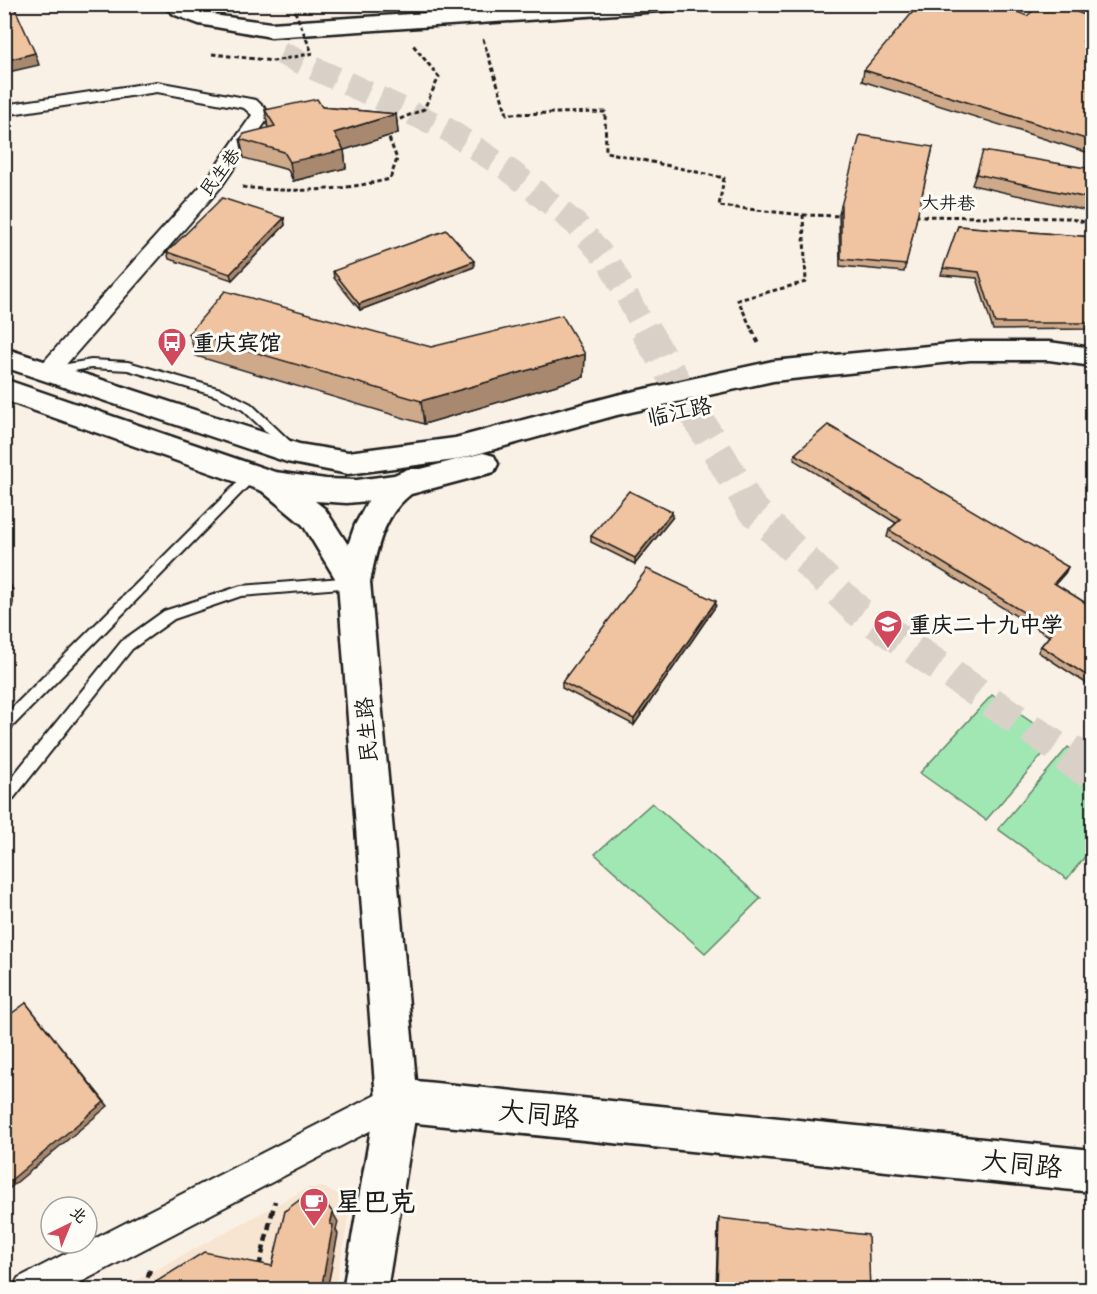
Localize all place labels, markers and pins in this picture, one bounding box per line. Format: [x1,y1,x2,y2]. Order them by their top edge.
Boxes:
bus stop icon: 重庆宾馆 [156,326,188,368]
place label: 重庆宾馆 [193,330,281,358]
school or university icon: 重庆二十九中学 [872,608,904,650]
place label: 重庆二十九中学 [909,612,1063,640]
cafe icon: 星巴克 [298,1186,330,1228]
place label: 星巴克 [335,1186,416,1221]

